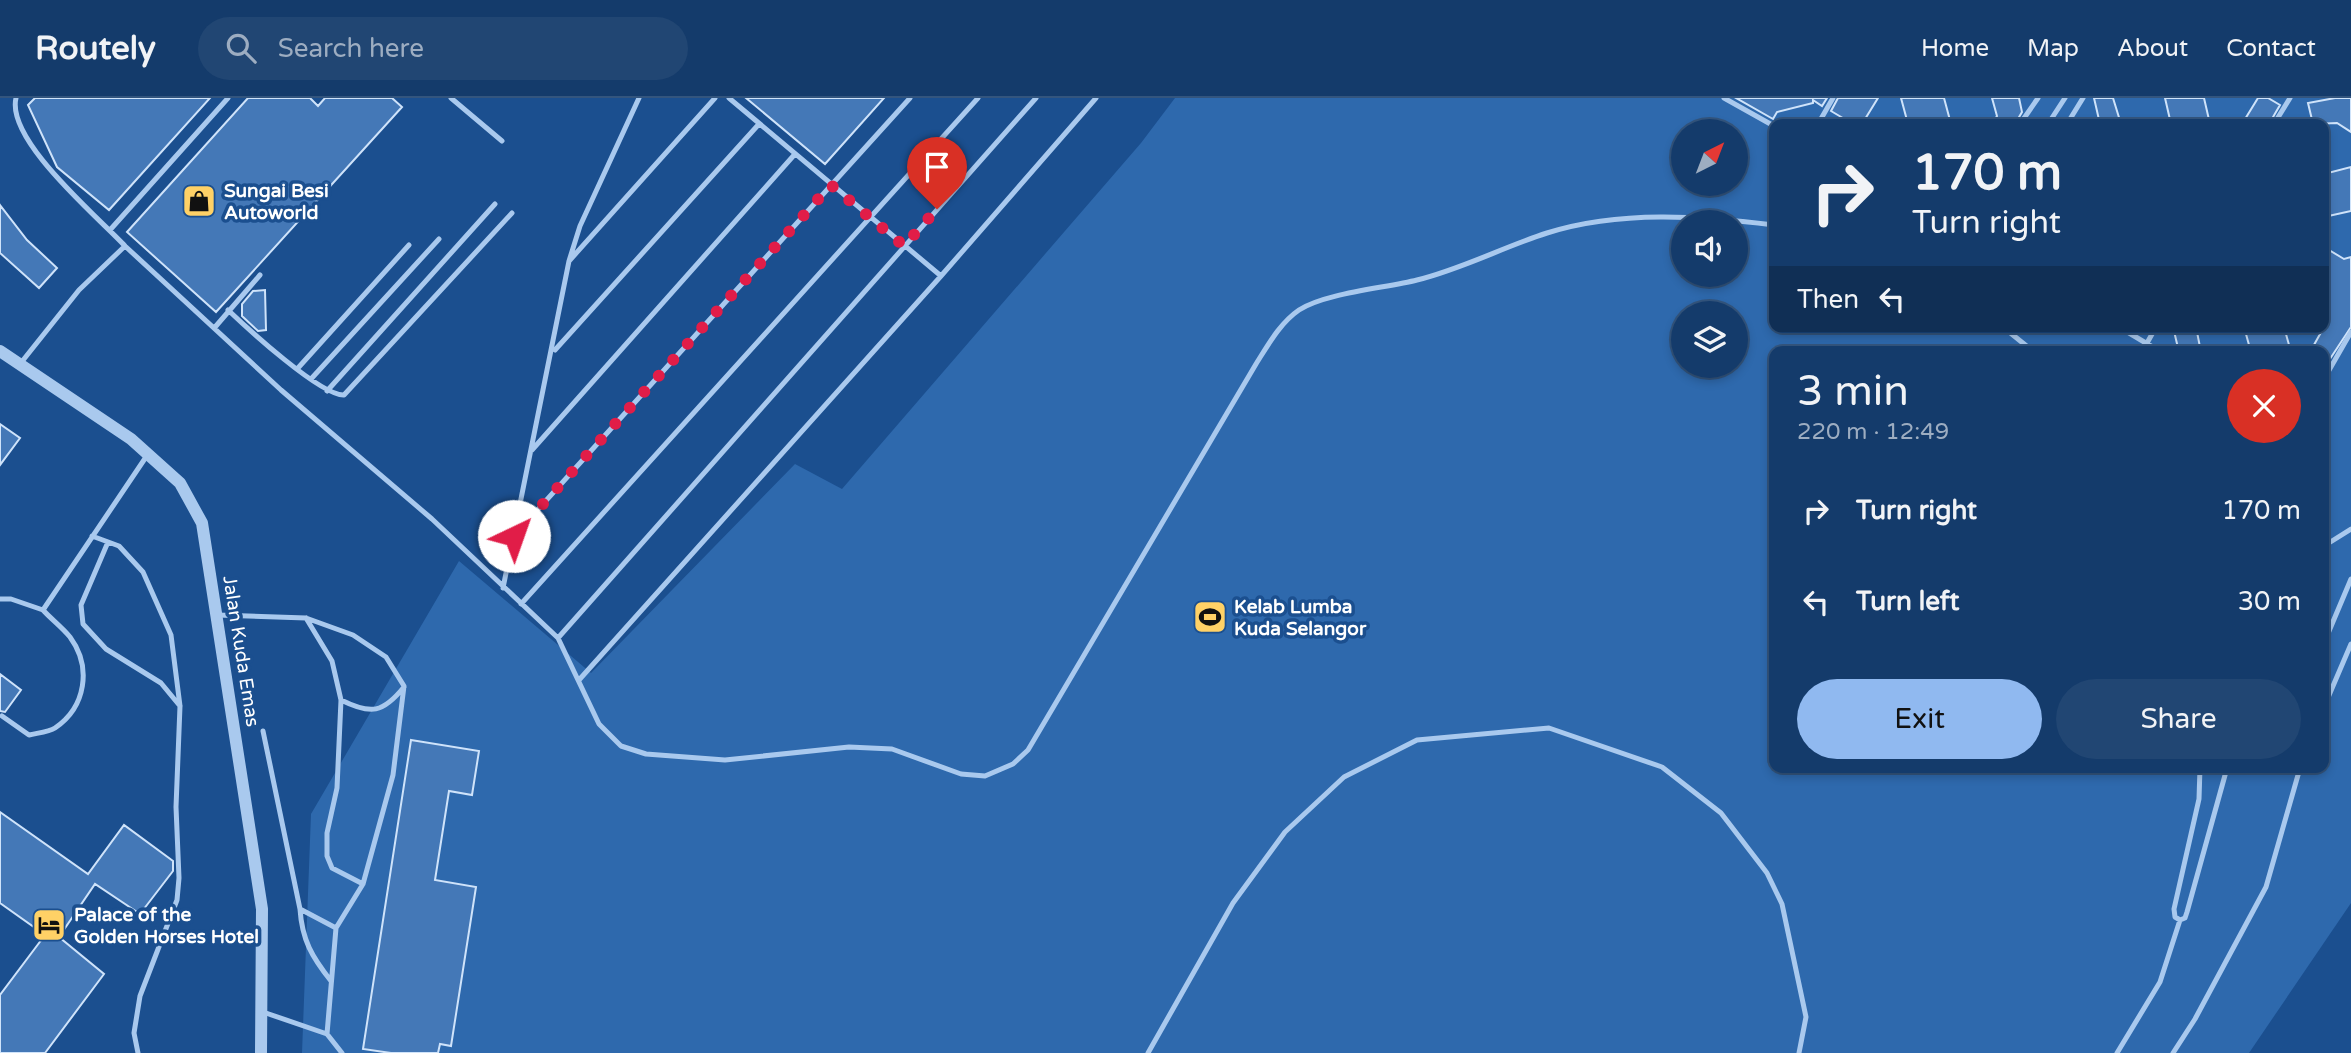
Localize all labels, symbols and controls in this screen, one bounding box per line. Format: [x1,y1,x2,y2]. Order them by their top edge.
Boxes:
search box [198,17,688,80]
text: Routely [35,29,156,68]
icon: search [222,29,260,67]
text: Search here [278,33,424,64]
text: Home [1921,34,1989,63]
text: Map [2027,34,2079,63]
text: About [2117,34,2188,63]
text: Contact [2226,34,2316,63]
north arrow [1671,119,1748,196]
map controls [1671,119,1748,378]
pin [907,137,967,209]
text: 170 m [1912,144,2062,203]
icon: right [1797,147,1888,238]
icon: arrive [918,148,956,186]
place label: Sungai Besi Autoworld [224,180,329,224]
shop icon: Sungai Besi Autoworld [180,182,218,220]
text: Turn right [1912,204,2061,242]
button: sound [1671,210,1748,287]
icon: left [1873,280,1911,318]
text: Then [1797,284,1859,315]
button: layers [1671,301,1748,378]
text: 3 min [1797,366,1909,417]
button: close [2227,369,2301,443]
text: 220 m · 12:49 [1797,418,1949,446]
icon: right [1797,492,1835,530]
text: Turn right [1856,495,1977,526]
text: 170 m [2221,495,2301,526]
position arrow [477,499,551,573]
street label: Jalan Kuda Emas [218,574,264,728]
icon: left [1797,583,1835,621]
text: Turn left [1856,586,1959,617]
text: 30 m [2238,586,2301,617]
place label: Kelab Lumba Kuda Selangor [1234,596,1367,641]
sports icon: Kelab Lumba Kuda Selangor [1191,598,1229,636]
button: Exit [1797,679,2042,759]
button: Share [2056,679,2301,759]
place label: Palace of the Golden Horses Hotel [74,904,259,948]
hotel icon: Palace of the Golden Horses Hotel [30,906,68,944]

